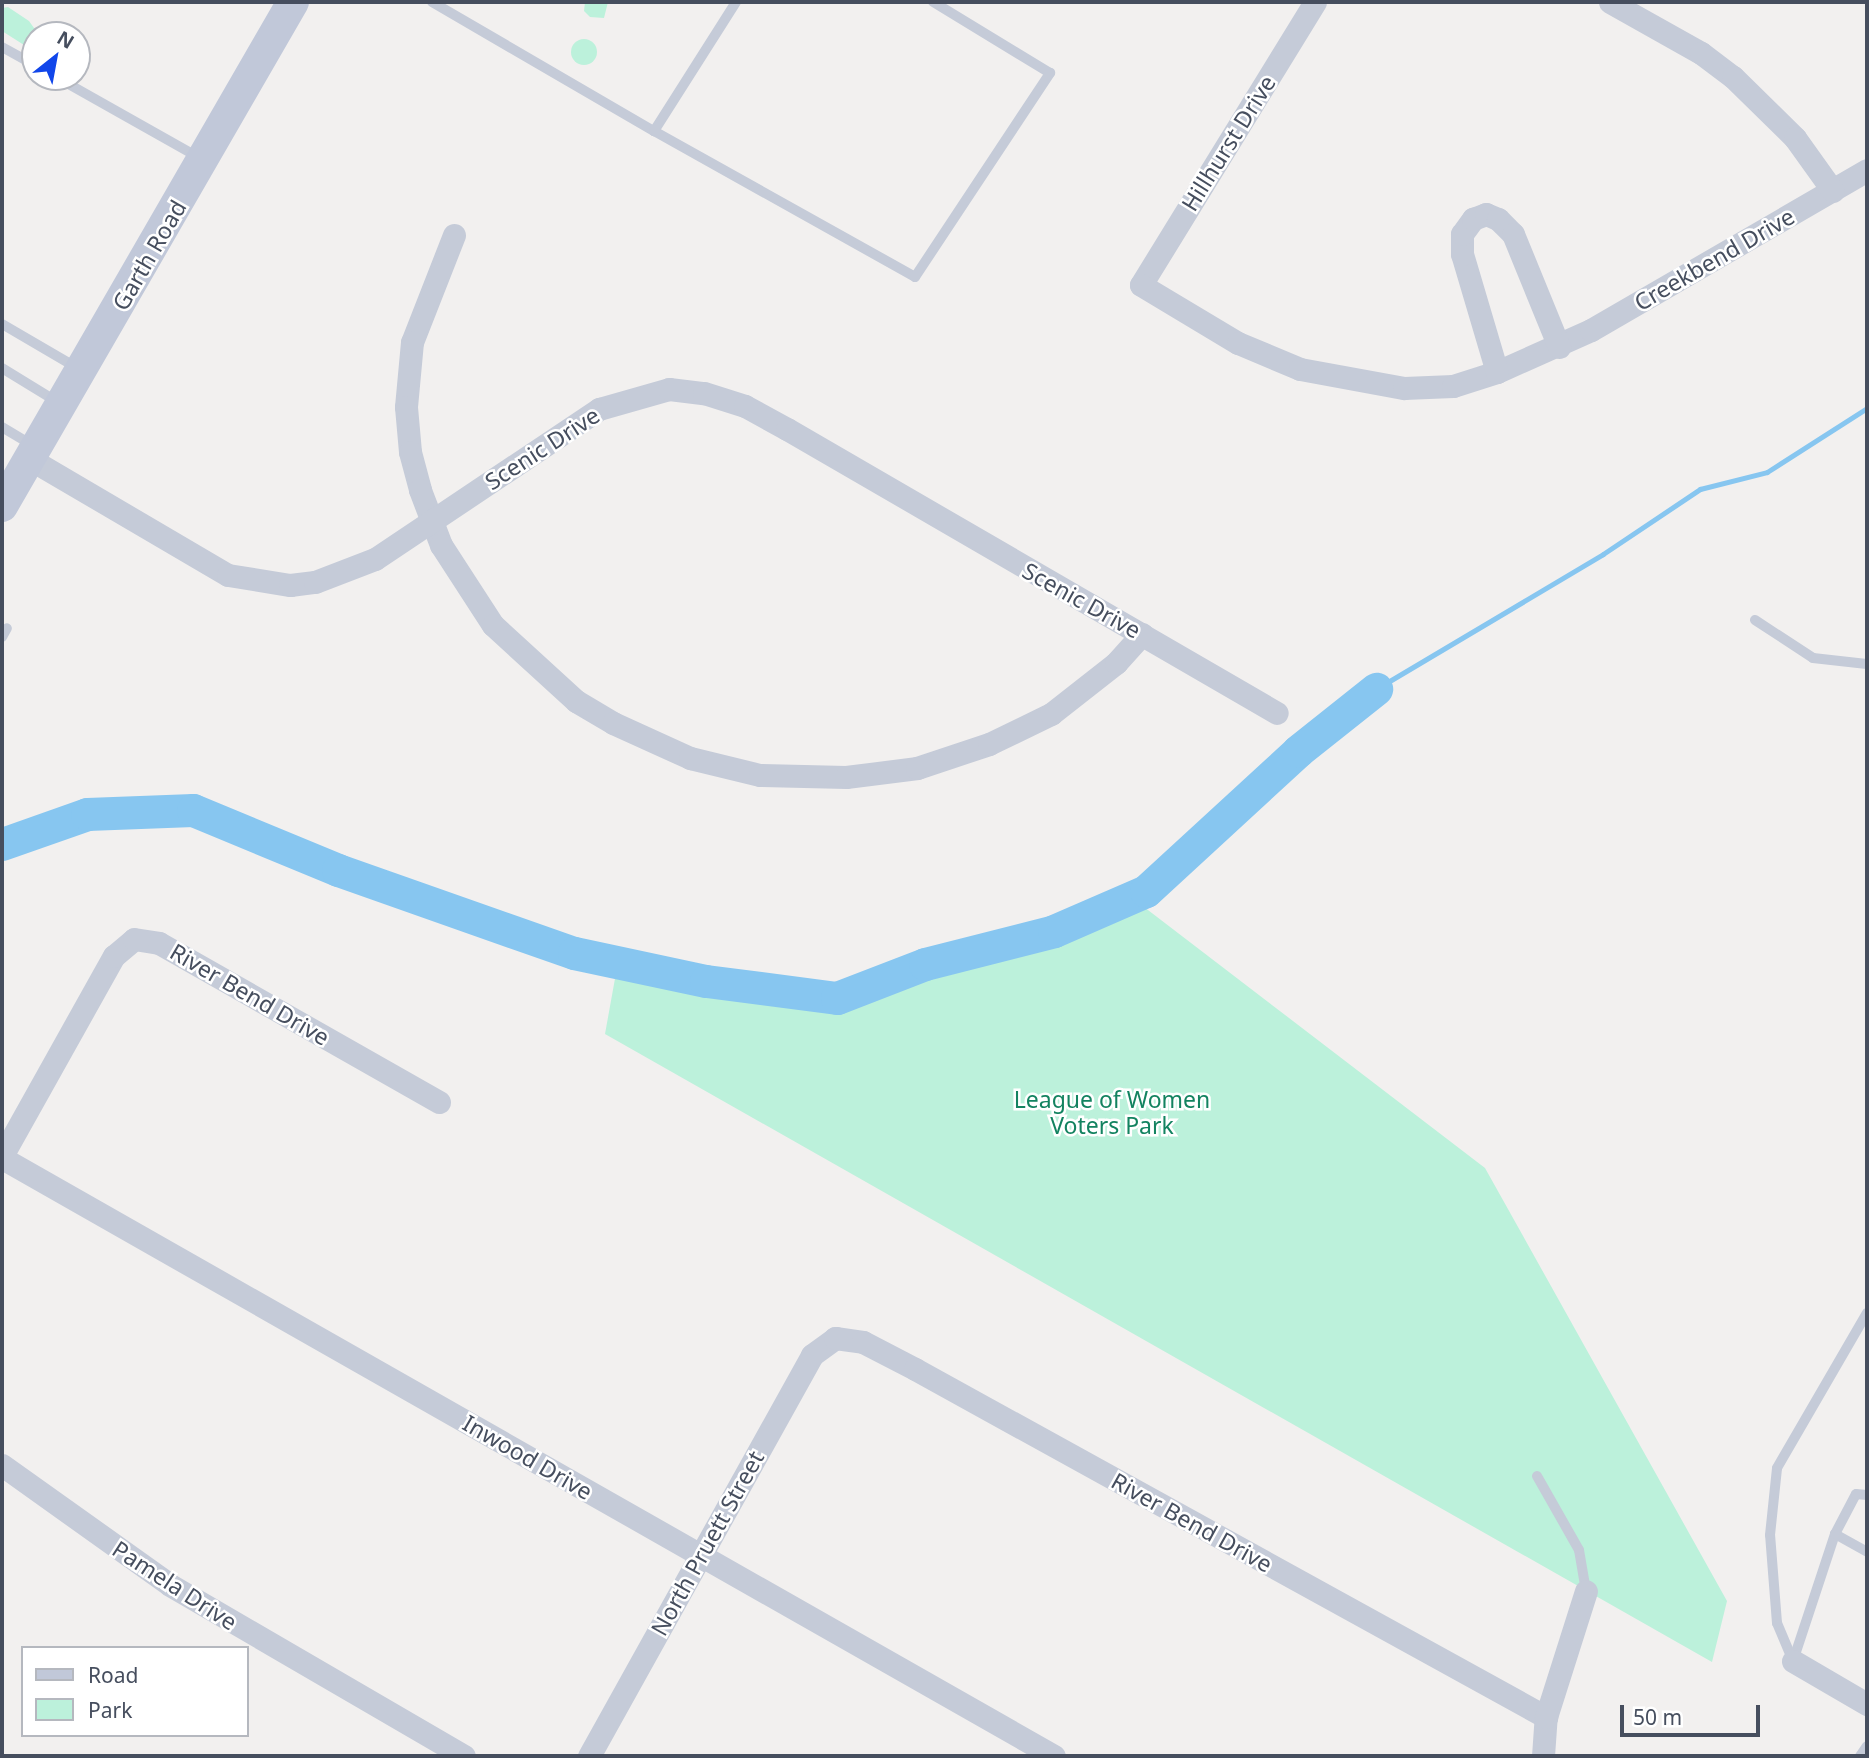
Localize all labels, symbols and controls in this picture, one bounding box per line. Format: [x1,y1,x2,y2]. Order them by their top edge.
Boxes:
north arrow [21,21,91,91]
text: N [52,25,79,55]
street label: Hillhurst Drive [1175,70,1281,216]
street label: Garth Road [106,195,192,315]
street label: Creekbend Drive [1629,202,1799,316]
street label: Scenic Drive [480,401,604,495]
street label: Scenic Drive [1018,556,1146,644]
street label: River Bend Drive [165,937,335,1051]
park label: League of Women Voters Park [1014,1085,1210,1139]
street label: Inwood Drive [458,1409,598,1505]
street label: North Pruett Street [645,1446,769,1640]
street label: River Bend Drive [1107,1466,1277,1578]
street label: Pamela Drive [108,1534,242,1636]
legend [21,1646,248,1737]
text: Road [88,1661,138,1689]
scale bar [1624,1692,1764,1736]
text: Park [88,1696,132,1724]
text: 50 m [1633,1703,1682,1731]

